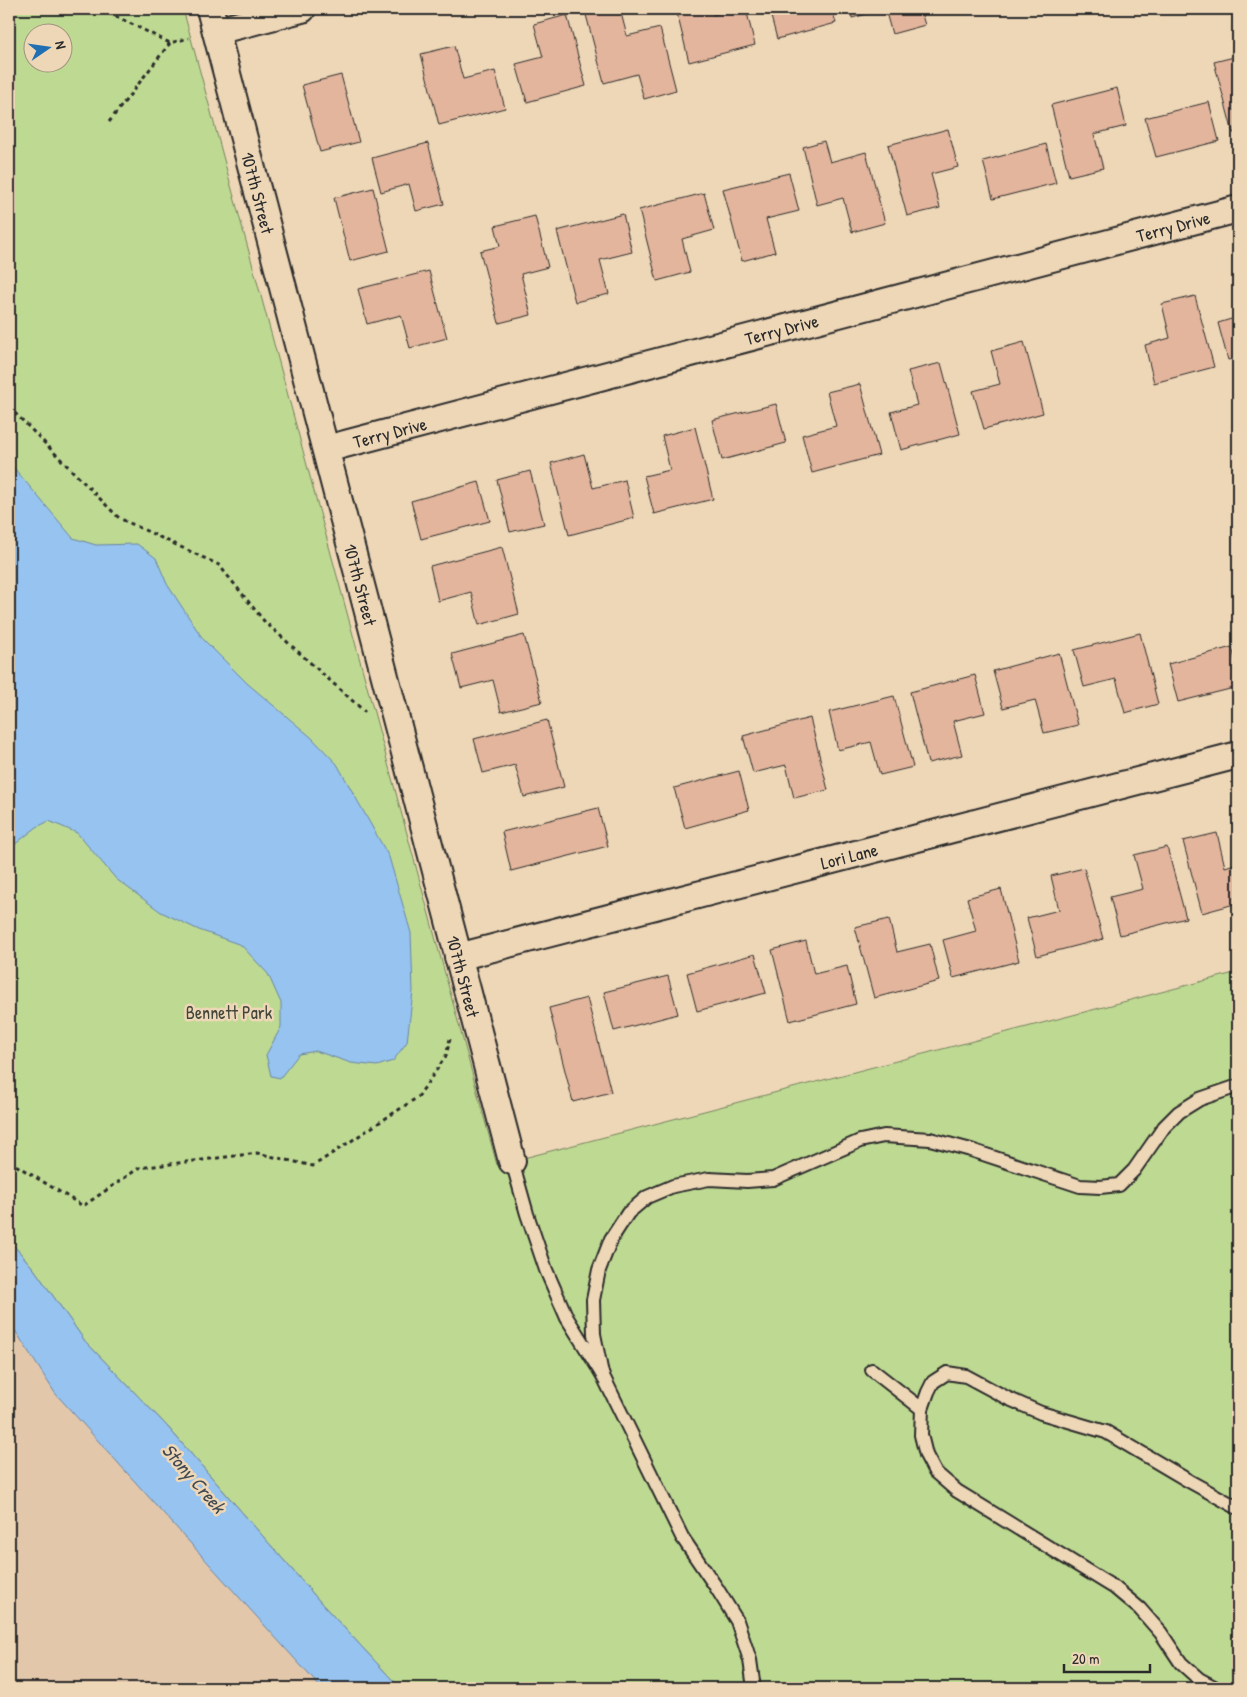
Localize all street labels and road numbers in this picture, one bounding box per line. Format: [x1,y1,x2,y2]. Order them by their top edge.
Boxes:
street label: 107th Street [236,149,281,237]
street label: Terry Drive [1134,204,1213,248]
street label: Terry Drive [742,307,821,351]
street label: Terry Drive [350,411,429,454]
street label: 107th Street [338,541,384,629]
street label: Lori Lane [818,836,880,875]
street label: 107th Street [441,933,486,1021]

